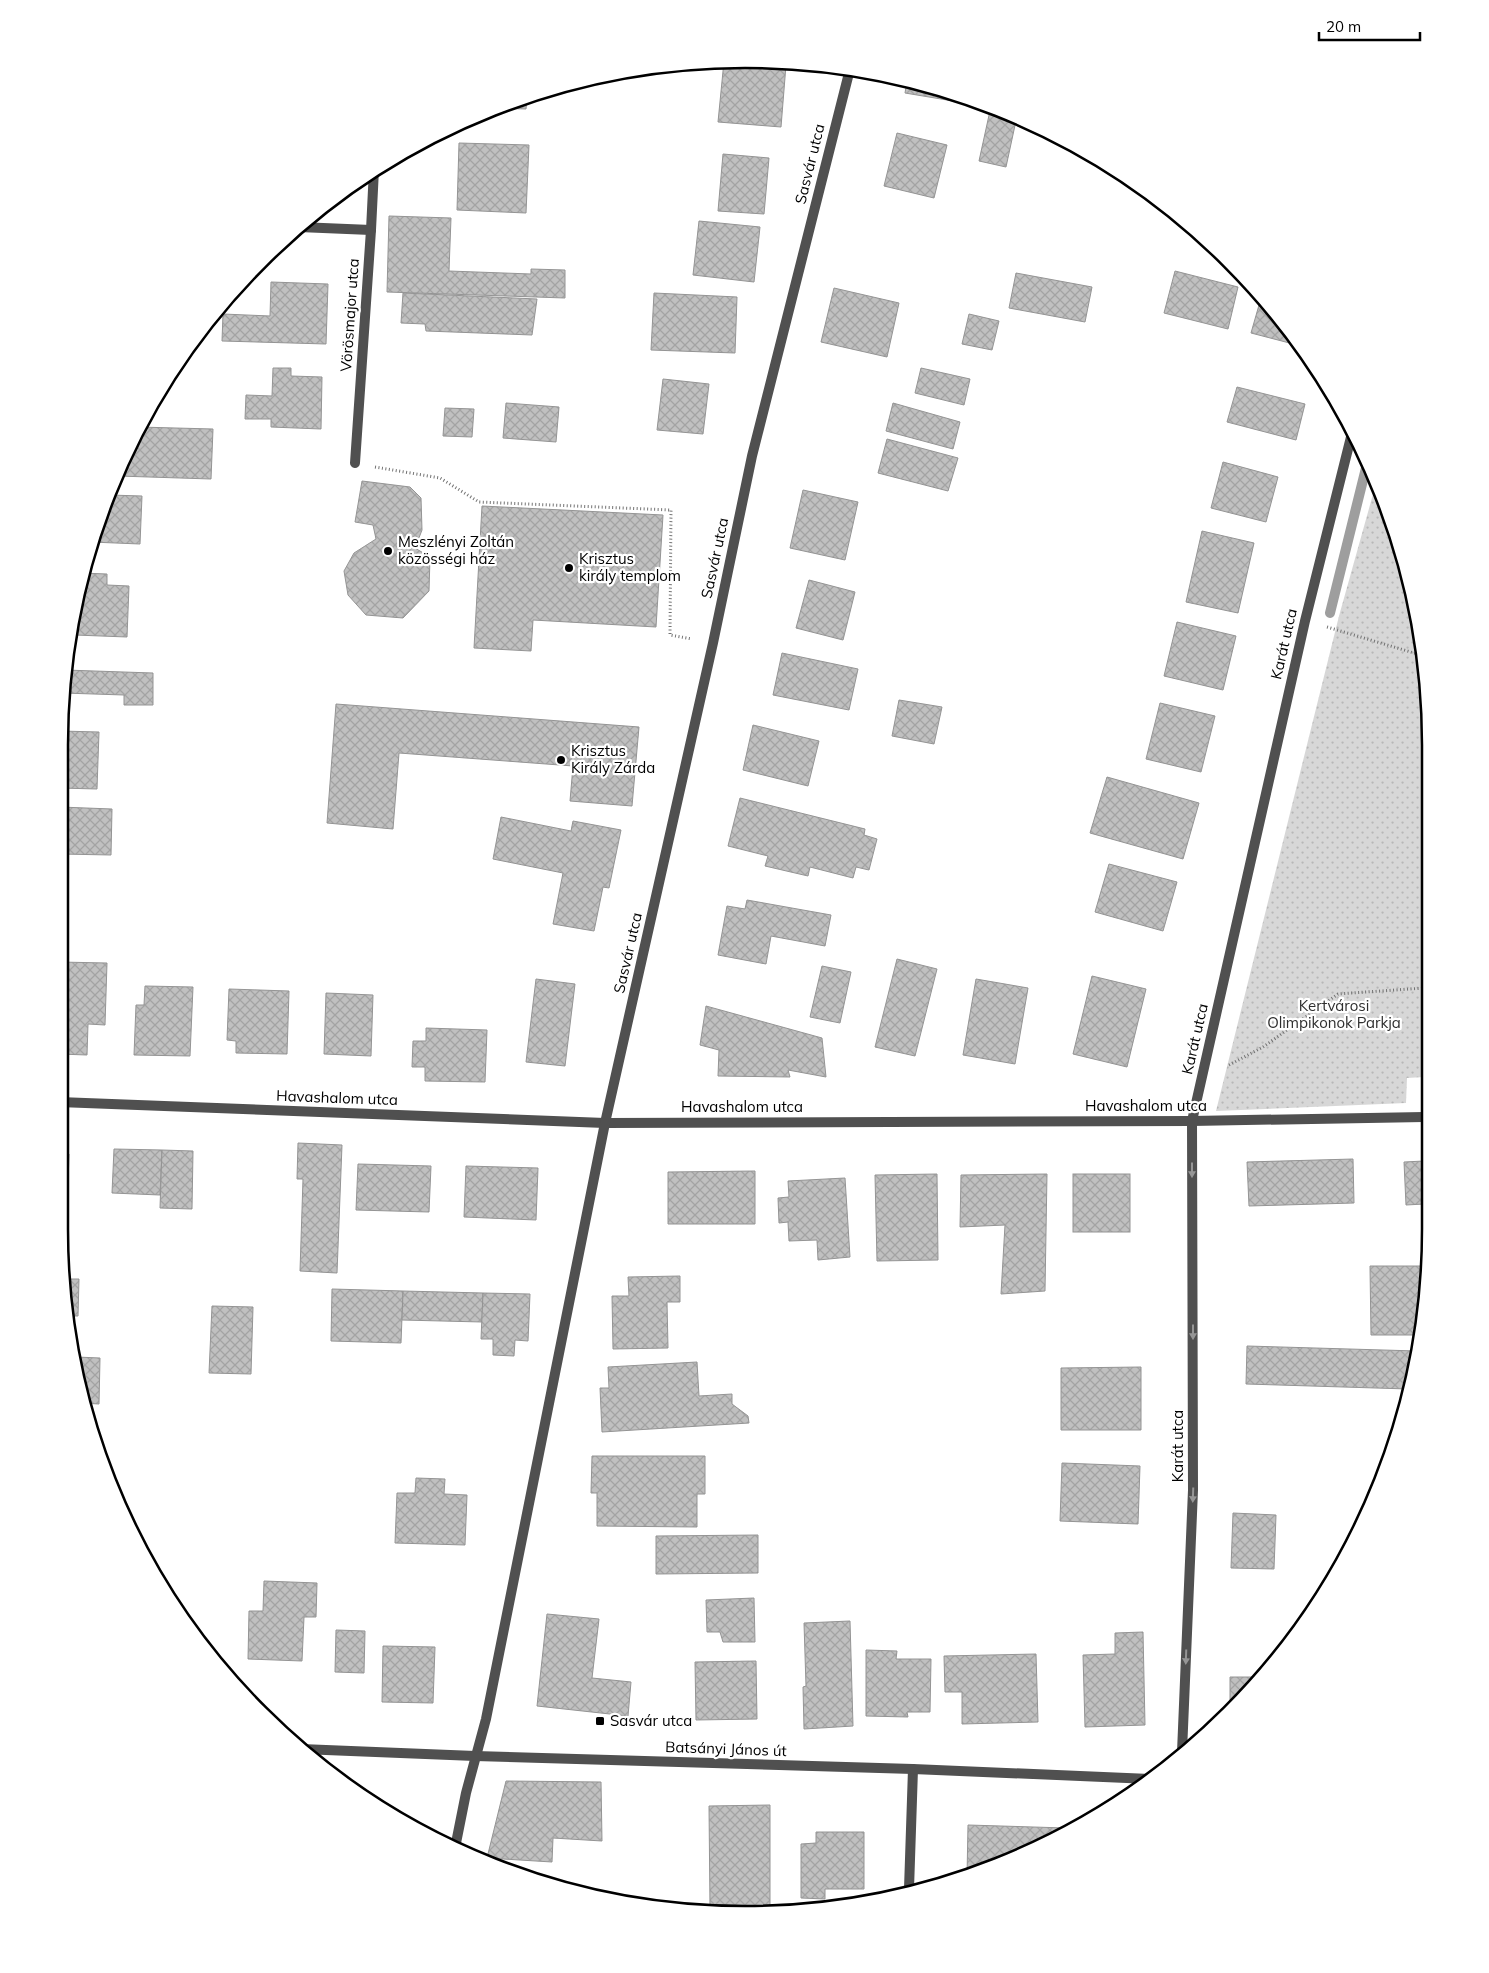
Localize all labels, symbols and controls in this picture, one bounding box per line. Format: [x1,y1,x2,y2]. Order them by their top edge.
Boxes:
scale bar [1319,10,1420,42]
text: 20 m [1326,17,1361,36]
street label: Sasvár utca [790,122,829,206]
street label: Vörösmajor utca [336,258,363,372]
street label: Sasvár utca [697,516,732,600]
place label: Meszlényi Zoltán közösségi ház [398,532,514,568]
marker: Meszlényi Zoltán közösségi ház [382,545,394,557]
place label: Krisztus király templom [579,549,681,585]
marker: Krisztus király templom [563,562,575,574]
street label: Karát utca [1266,607,1301,681]
place label: Krisztus Király Zárda [571,741,655,777]
marker: Krisztus Király Zárda [555,754,567,766]
street label: Sasvár utca [609,911,646,995]
park label: Kertvárosi Olimpikonok Parkja [1267,996,1401,1032]
street label: Karát utca [1177,1002,1212,1076]
street label: Havashalom utca [276,1086,398,1109]
street label: Havashalom utca [1085,1096,1207,1115]
street label: Havashalom utca [681,1097,803,1116]
one-way arrow [1188,1162,1196,1178]
one-way arrow [1189,1324,1197,1340]
street label: Karát utca [1168,1410,1187,1482]
one-way arrow [1188,1487,1196,1503]
one-way arrow [1182,1649,1190,1665]
place label: Sasvár utca [610,1711,692,1730]
marker: Sasvár utca [594,1715,606,1727]
street label: Batsányi János út [665,1737,787,1760]

